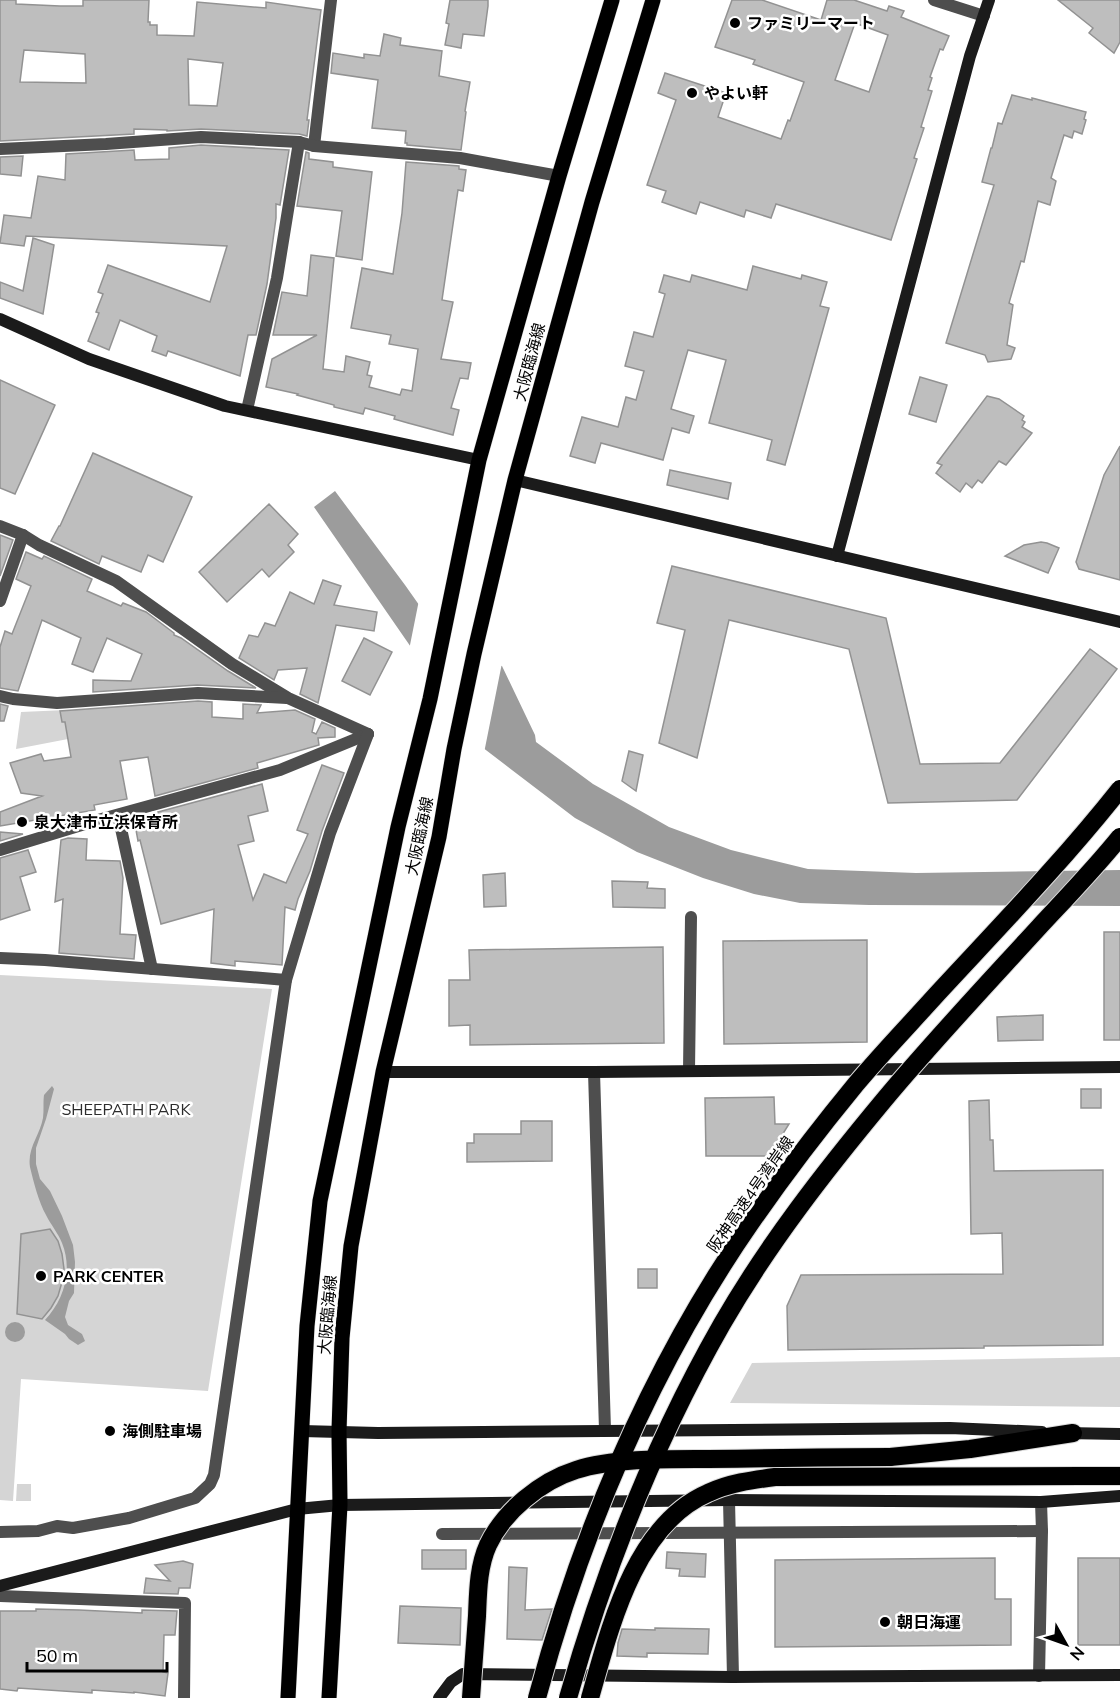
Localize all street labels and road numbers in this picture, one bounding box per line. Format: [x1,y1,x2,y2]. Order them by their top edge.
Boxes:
street label: 大阪臨海線 [509,321,549,403]
street label: 大阪臨海線 [401,795,437,877]
street label: 阪神高速4号湾岸線 [702,1132,798,1256]
street label: 大阪臨海線 [314,1274,340,1356]

